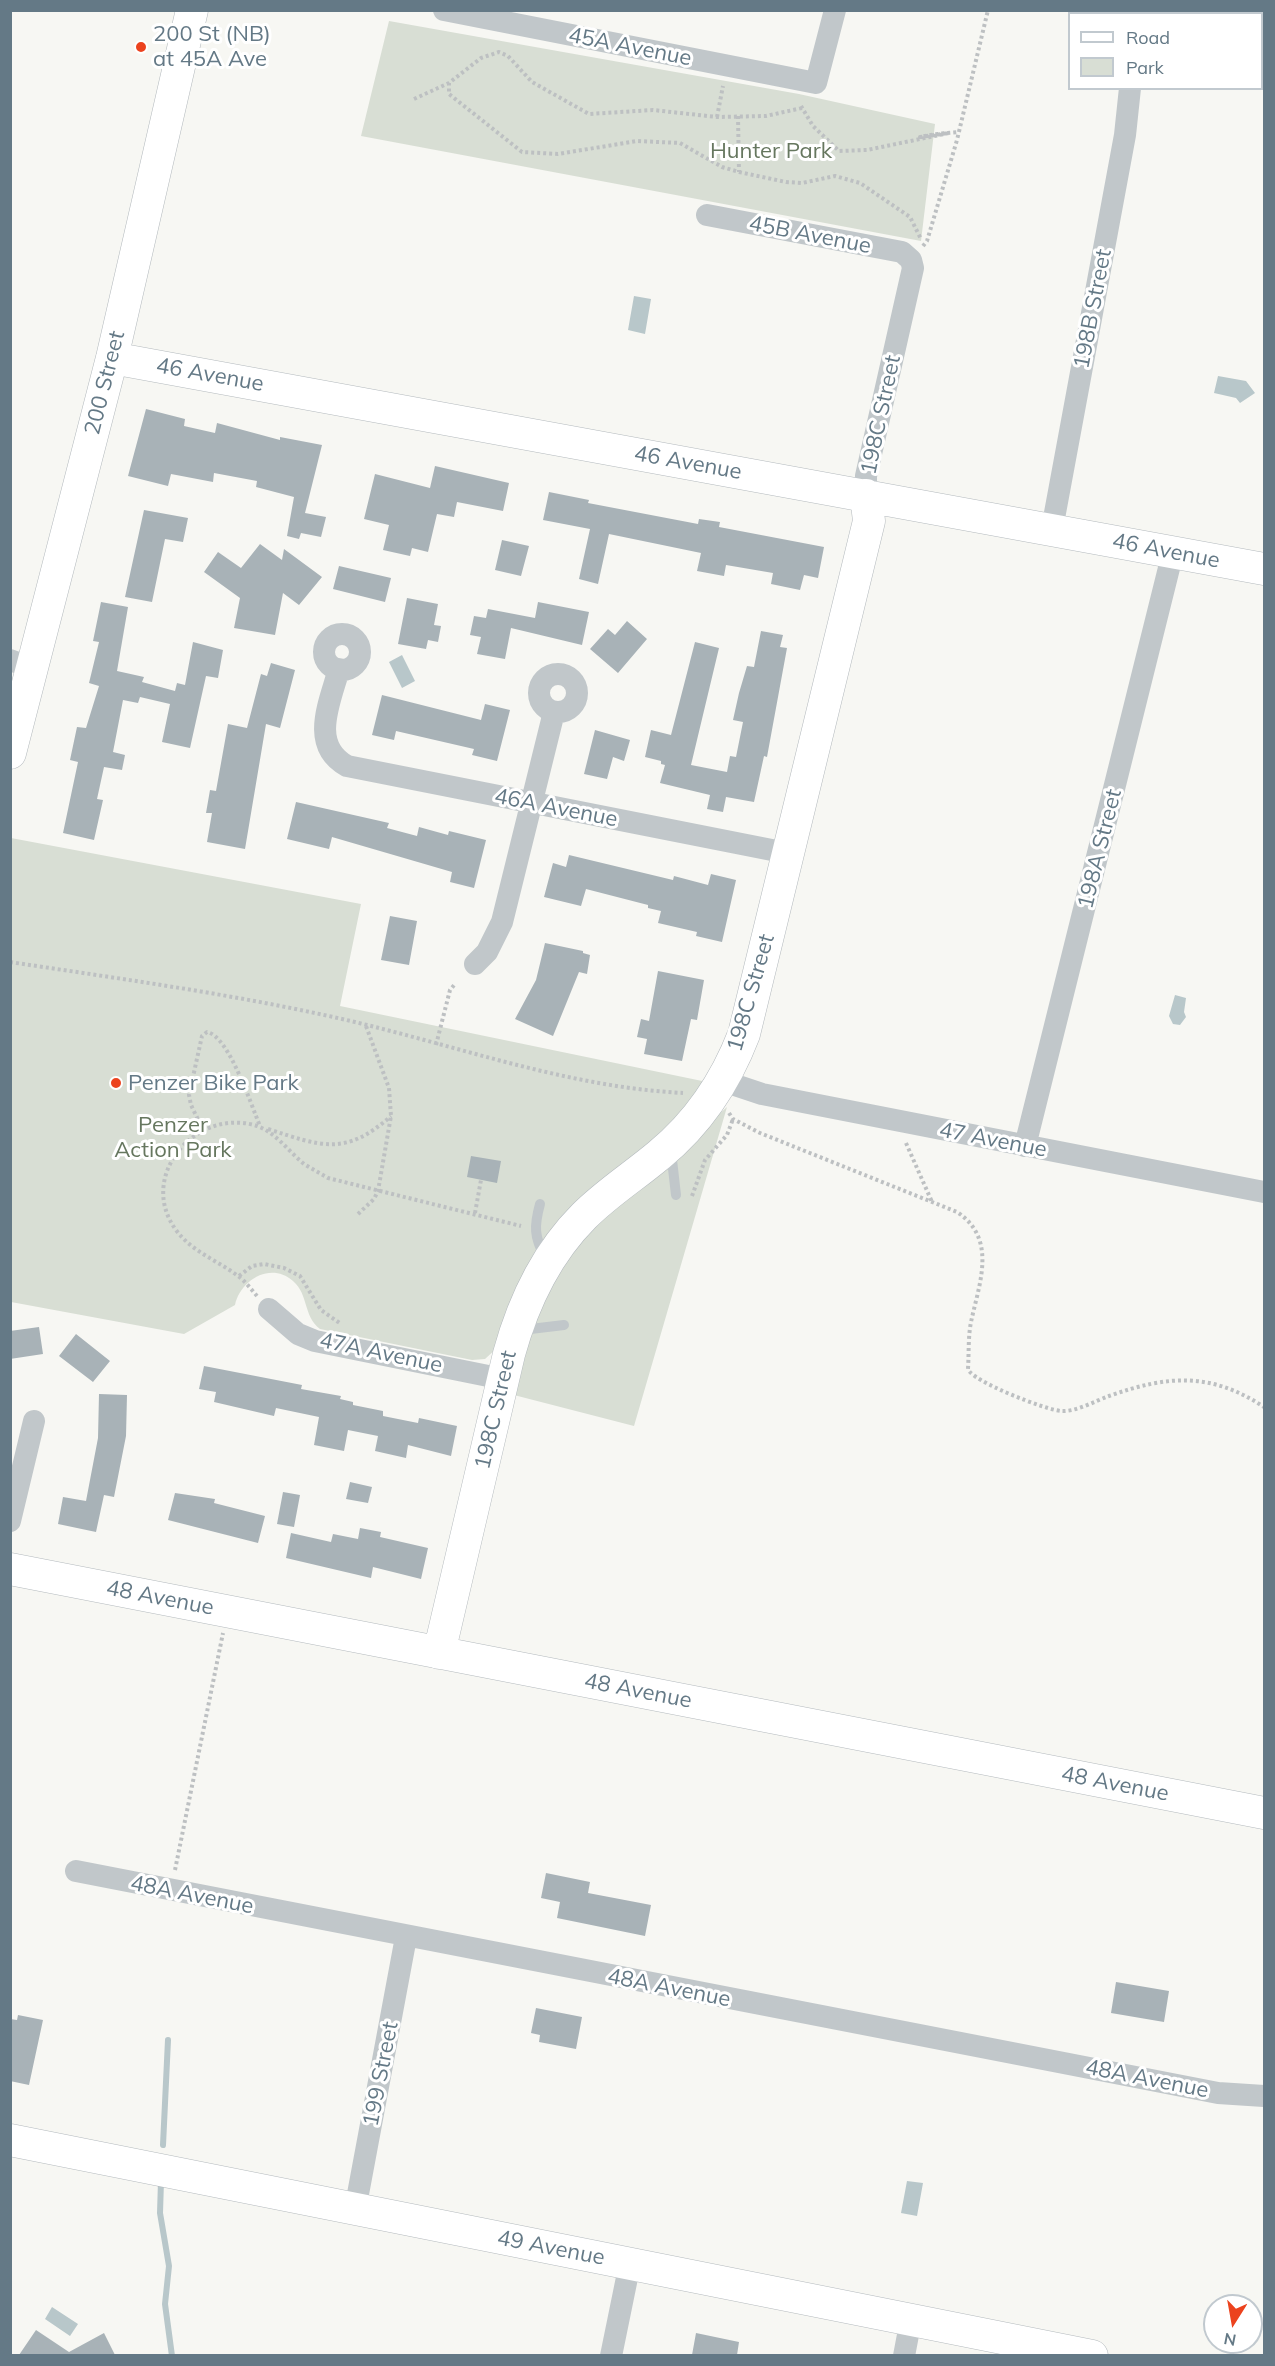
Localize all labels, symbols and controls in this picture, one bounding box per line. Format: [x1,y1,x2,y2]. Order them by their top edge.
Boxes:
legend [1068,12,1263,90]
place label: 200 St (NB) at 45A Ave [153,21,271,72]
street label: 45A Avenue [566,22,694,72]
text: Road [1126,26,1170,49]
marker: 200 St (NB) at 45A Ave [134,40,148,54]
text: Park [1126,56,1164,79]
park label: Hunter Park [710,138,832,164]
street label: 45B Avenue [747,210,873,260]
street label: 198B Street [1068,247,1118,371]
street label: 200 Street [79,328,131,438]
street label: 46 Avenue [154,353,266,397]
street label: 198C Street [855,353,907,477]
street label: 46 Avenue [632,441,744,485]
street label: 46 Avenue [1110,528,1222,574]
street label: 46A Avenue [492,783,620,833]
street label: 198A Street [1072,786,1128,912]
street label: 198C Street [722,931,780,1055]
place label: Penzer Bike Park [128,1070,299,1096]
marker: Penzer Bike Park [109,1076,123,1090]
park label: Penzer Action Park [114,1112,232,1164]
street label: 47 Avenue [937,1117,1049,1163]
street label: 47A Avenue [317,1327,445,1379]
street label: 198C Street [470,1348,522,1472]
street label: 48 Avenue [104,1575,216,1621]
street label: 48 Avenue [582,1668,694,1714]
street label: 48 Avenue [1059,1761,1171,1807]
street label: 48A Avenue [128,1870,256,1920]
street label: 48A Avenue [605,1963,733,2013]
street label: 199 Street [358,2019,404,2129]
street label: 48A Avenue [1083,2054,1211,2104]
street label: 49 Avenue [495,2225,607,2271]
north arrow [1203,2294,1263,2354]
text: N [1222,2329,1238,2351]

